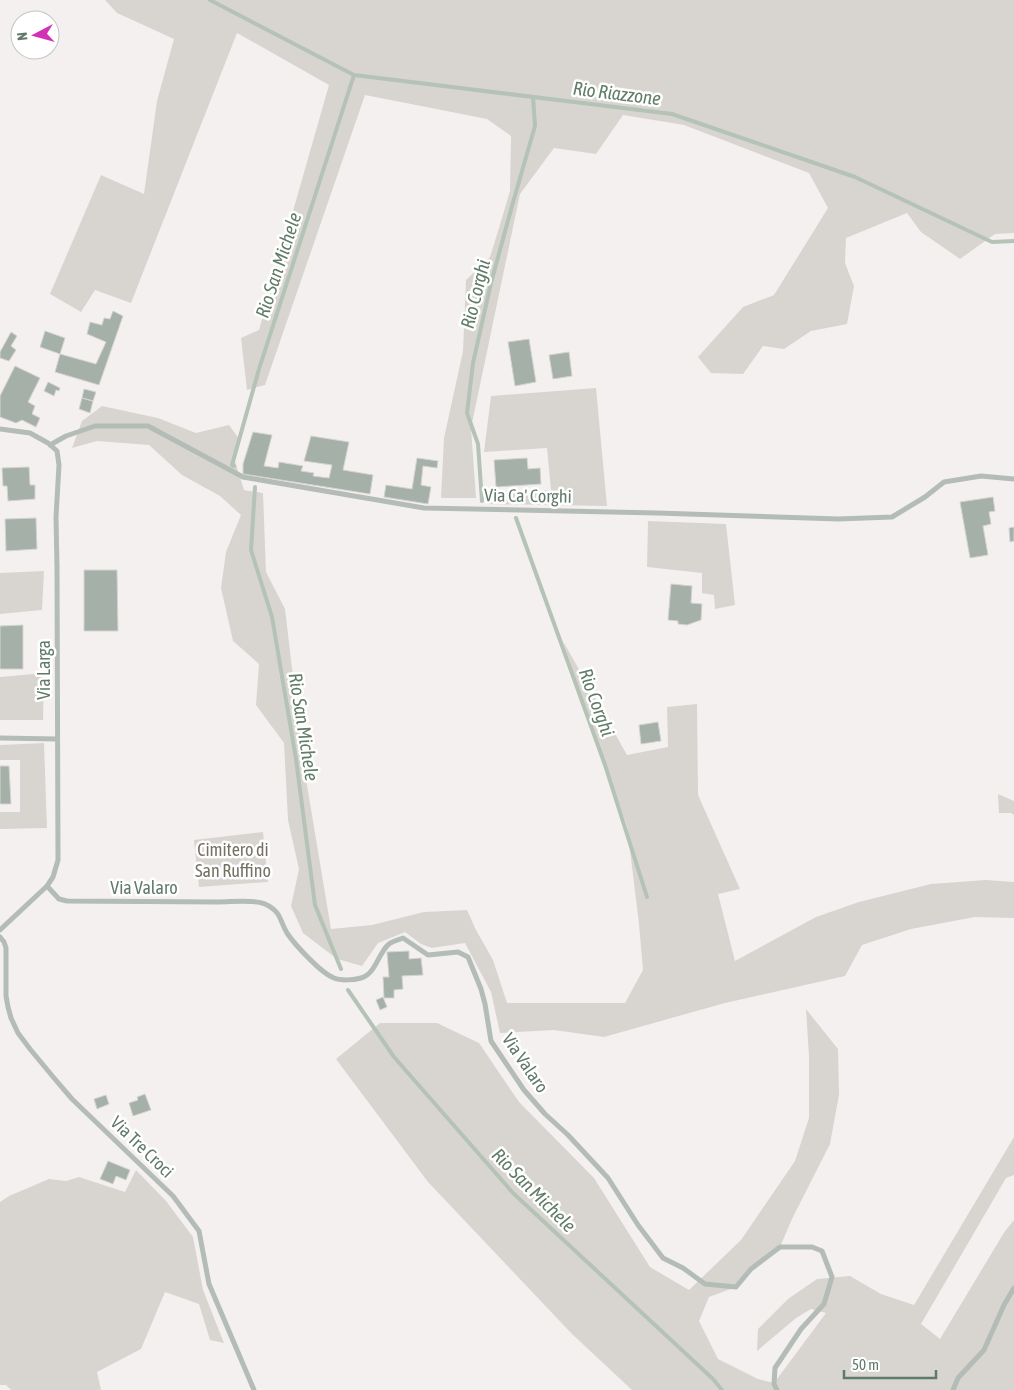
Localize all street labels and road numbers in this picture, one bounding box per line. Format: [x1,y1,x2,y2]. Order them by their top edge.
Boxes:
street label: Via Ca' Corghi [484,484,572,507]
street label: Via Larga [33,640,54,700]
street label: Via Valaro [110,877,178,898]
street label: Via Valaro [498,1029,553,1097]
street label: Via Tre Croci [107,1112,178,1182]

